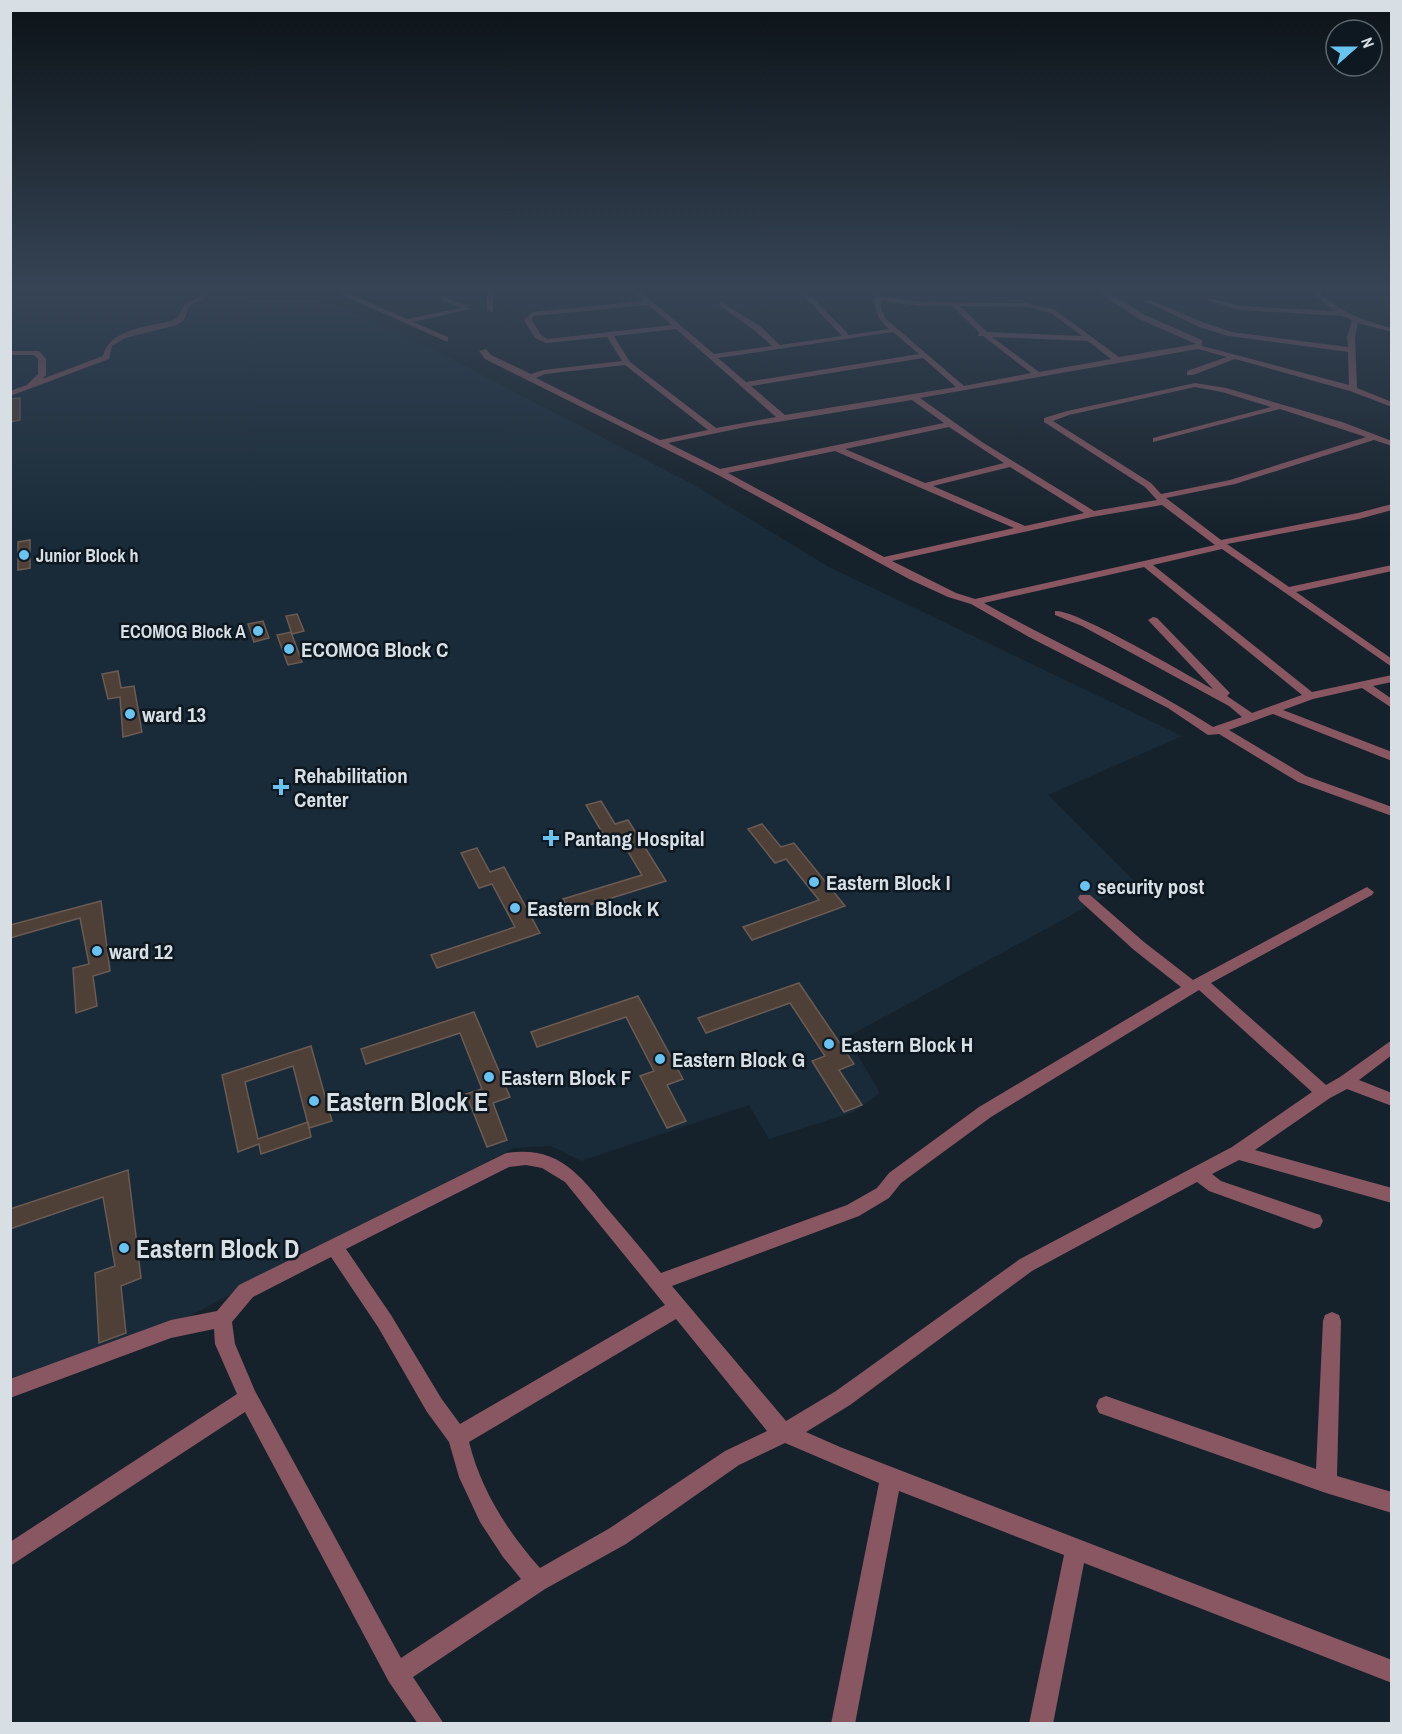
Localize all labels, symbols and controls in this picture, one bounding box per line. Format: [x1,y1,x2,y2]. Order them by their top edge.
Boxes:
north arrow [1324,18,1384,78]
text: N [1356,34,1380,51]
place label: Junior Block h [36,543,139,568]
marker: Junior Block h [17,548,31,562]
place label: ECOMOG Block A [120,619,246,644]
marker: ECOMOG Block A [251,624,265,638]
place label: ECOMOG Block C [301,635,448,664]
marker: ECOMOG Block C [282,642,296,656]
place label: ward 13 [142,700,206,729]
marker: ward 13 [123,707,137,721]
place label: Rehabilitation Center [294,761,408,814]
marker: Rehabilitation Center [272,778,290,796]
place label: Pantang Hospital [564,824,705,853]
marker: Pantang Hospital [542,829,560,847]
place label: Eastern Block I [826,868,950,897]
place label: security post [1097,872,1204,901]
marker: Eastern Block I [807,875,821,889]
marker: security post [1078,879,1092,893]
place label: Eastern Block K [527,894,660,923]
marker: Eastern Block K [508,901,522,915]
place label: ward 12 [109,937,173,966]
marker: ward 12 [90,944,104,958]
place label: Eastern Block H [841,1030,973,1059]
marker: Eastern Block H [822,1037,836,1051]
place label: Eastern Block G [672,1045,805,1074]
marker: Eastern Block G [653,1052,667,1066]
place label: Eastern Block F [501,1063,631,1092]
marker: Eastern Block F [482,1070,496,1084]
place label: Eastern Block E [326,1084,488,1119]
marker: Eastern Block E [307,1094,321,1108]
place label: Eastern Block D [136,1231,300,1266]
marker: Eastern Block D [117,1241,131,1255]

